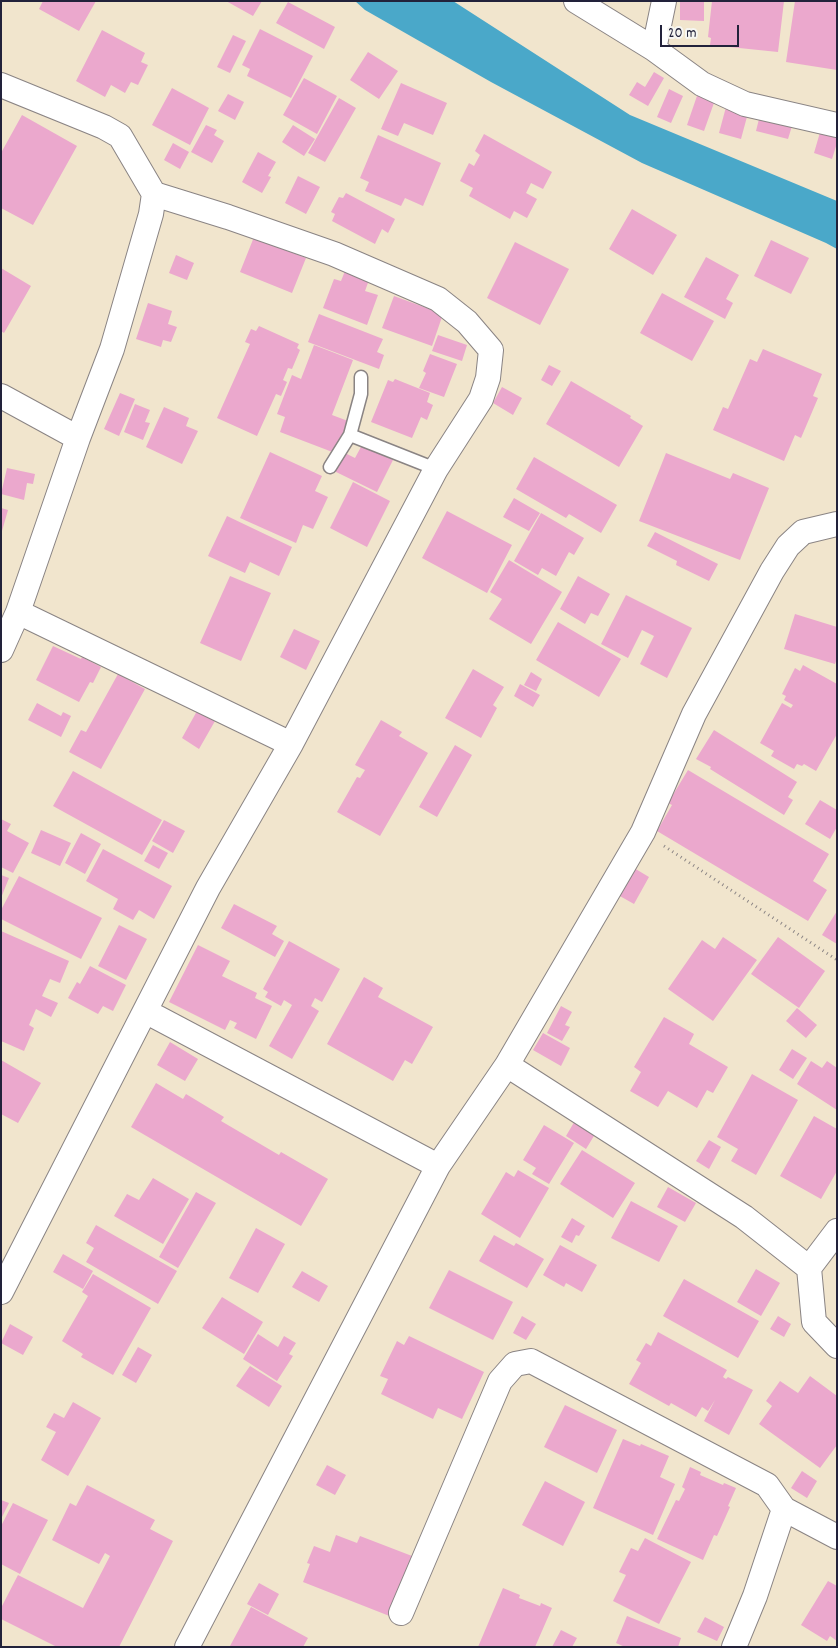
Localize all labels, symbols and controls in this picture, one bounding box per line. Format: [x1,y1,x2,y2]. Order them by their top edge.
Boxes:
scale bar [663,15,742,47]
text: 20 m [668,23,696,45]

